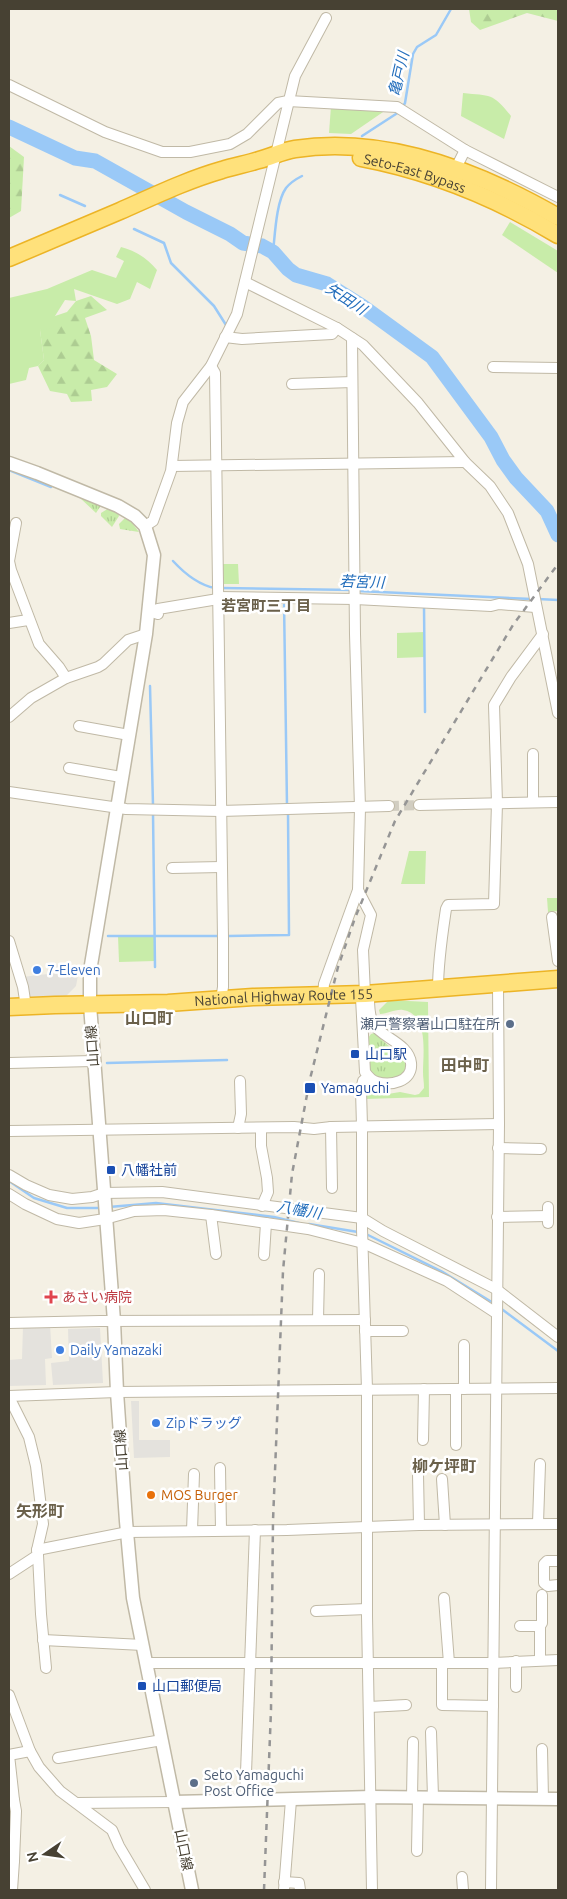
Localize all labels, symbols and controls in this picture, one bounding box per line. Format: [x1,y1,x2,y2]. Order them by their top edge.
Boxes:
water label: 亀戸川 [385,48,412,98]
street label: Seto-East Bypass [362,151,468,196]
water label: 矢田川 [323,279,371,319]
water label: 若宮川 [339,572,387,591]
district label: 若宮町三丁目 [221,597,311,614]
place label: 7-Eleven [47,962,101,978]
marker: 7-Eleven [31,964,43,976]
street label: National Highway Route 155 [194,985,374,1009]
district label: 山口町 [125,1009,173,1027]
place label: 瀬戸警察署山口駐在所 [360,1016,500,1032]
marker: 瀬戸警察署山口駐在所 [504,1018,516,1030]
street label: 山口線 [83,1024,101,1068]
place label: 山口駅 [365,1046,407,1062]
marker: 山口駅 [349,1048,361,1060]
district label: 田中町 [441,1056,489,1074]
place label: Yamaguchi [321,1080,389,1096]
marker: Yamaguchi [303,1081,317,1095]
place label: 八幡社前 [121,1162,177,1178]
marker: 八幡社前 [105,1164,117,1176]
water label: 八幡川 [275,1197,325,1222]
place label: あさい病院 [62,1289,132,1305]
marker: あさい病院 [44,1290,58,1304]
place label: Daily Yamazaki [70,1342,162,1358]
marker: Daily Yamazaki [54,1344,66,1356]
place label: Zipドラッグ [166,1415,242,1431]
marker: Zipドラッグ [150,1417,162,1429]
street label: 山口線 [112,1428,130,1472]
district label: 柳ケ坪町 [412,1457,476,1475]
place label: MOS Burger [161,1487,239,1503]
marker: MOS Burger [145,1489,157,1501]
district label: 矢形町 [16,1502,64,1520]
place label: 山口郵便局 [152,1678,222,1694]
marker: 山口郵便局 [136,1680,148,1692]
place label: Seto Yamaguchi Post Office [204,1767,304,1799]
marker: Seto Yamaguchi Post Office [188,1777,200,1789]
street label: 山口線 [172,1828,196,1872]
north arrow [20,1829,70,1879]
text: N [23,1850,41,1864]

